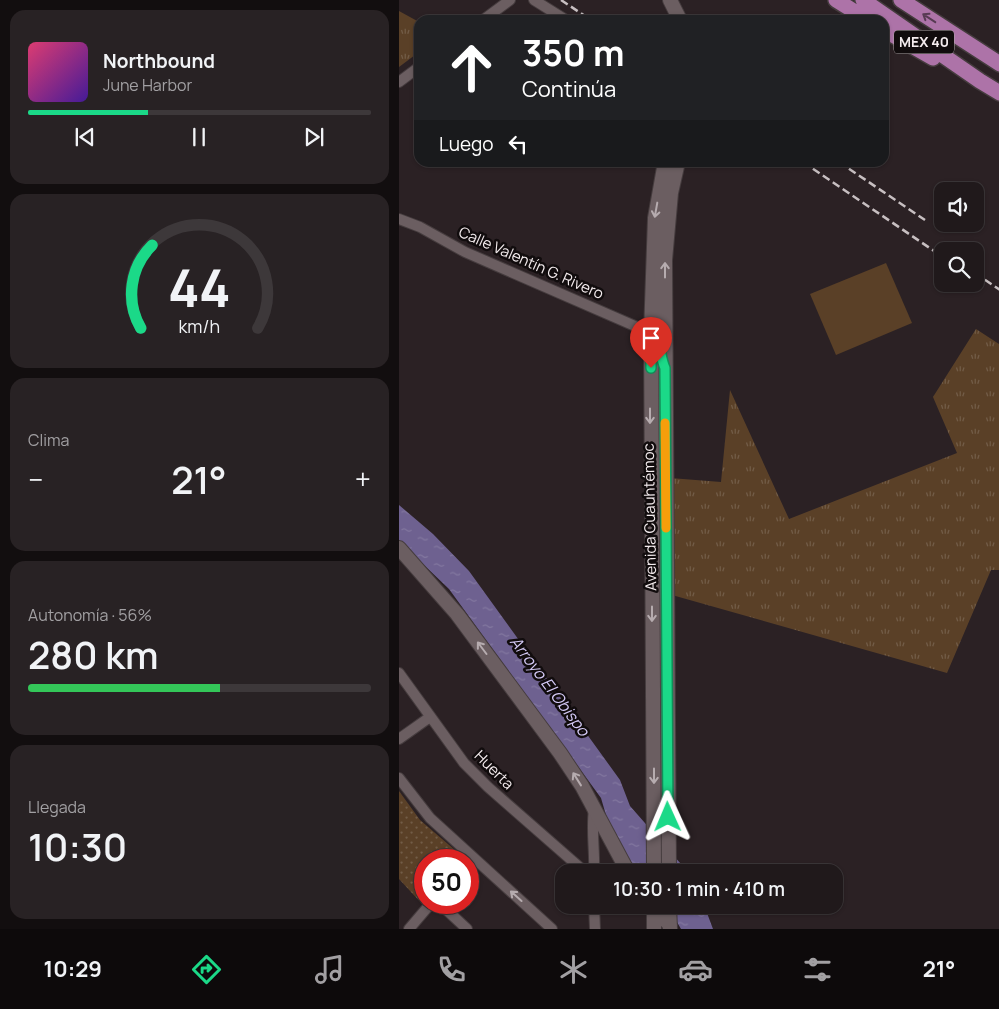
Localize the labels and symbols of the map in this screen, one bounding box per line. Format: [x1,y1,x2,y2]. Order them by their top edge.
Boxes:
one-way arrow [922,13,936,24]
road number: MEX 40 [894,31,954,54]
one-way arrow [651,202,661,218]
street label: Calle Valentín G. Rivero [455,221,607,304]
one-way arrow [660,262,670,278]
pin [630,317,672,368]
one-way arrow [645,408,655,424]
street label: Avenida Cuauhtémoc [638,443,661,591]
one-way arrow [647,606,657,622]
water label: Arroyo El Obispo [505,632,596,742]
one-way arrow [477,641,487,655]
street label: Huerta [470,745,519,794]
one-way arrow [649,768,659,784]
one-way arrow [572,773,582,787]
position arrow [641,790,693,842]
speed limit sign: 50 [414,849,479,914]
one-way arrow [510,890,523,902]

